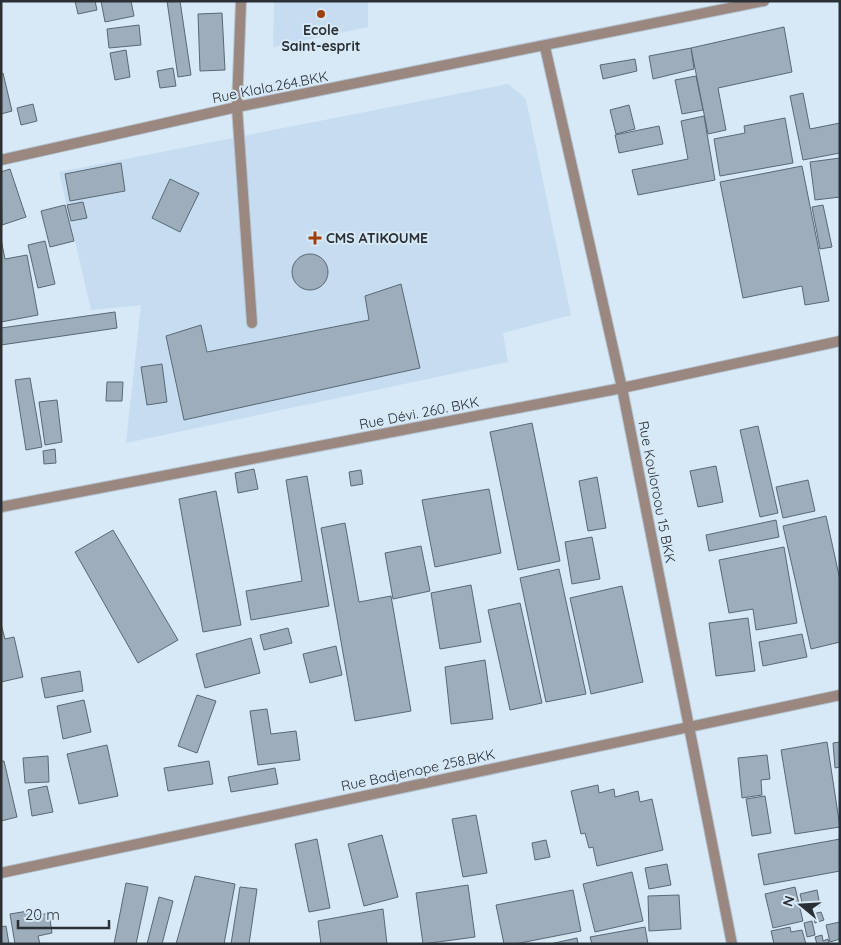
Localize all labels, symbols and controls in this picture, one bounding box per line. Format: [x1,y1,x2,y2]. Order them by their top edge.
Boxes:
marker: Ecole Saint-esprit [315,8,327,20]
place label: Ecole Saint-esprit [282,21,361,55]
street label: Rue Klala.264.BKK [210,67,330,107]
place label: CMS ATIKOUME [326,229,428,247]
marker: CMS ATIKOUME [308,231,322,245]
street label: Rue Dévi. 260. BKK [358,393,480,433]
street label: Rue Kouloroou 15 BKK [634,419,680,565]
street label: Rue Badjenope 258.BKK [339,745,497,795]
north arrow [776,880,826,930]
text: N [778,893,799,909]
scale bar [18,898,109,930]
text: 20 m [25,905,60,924]

